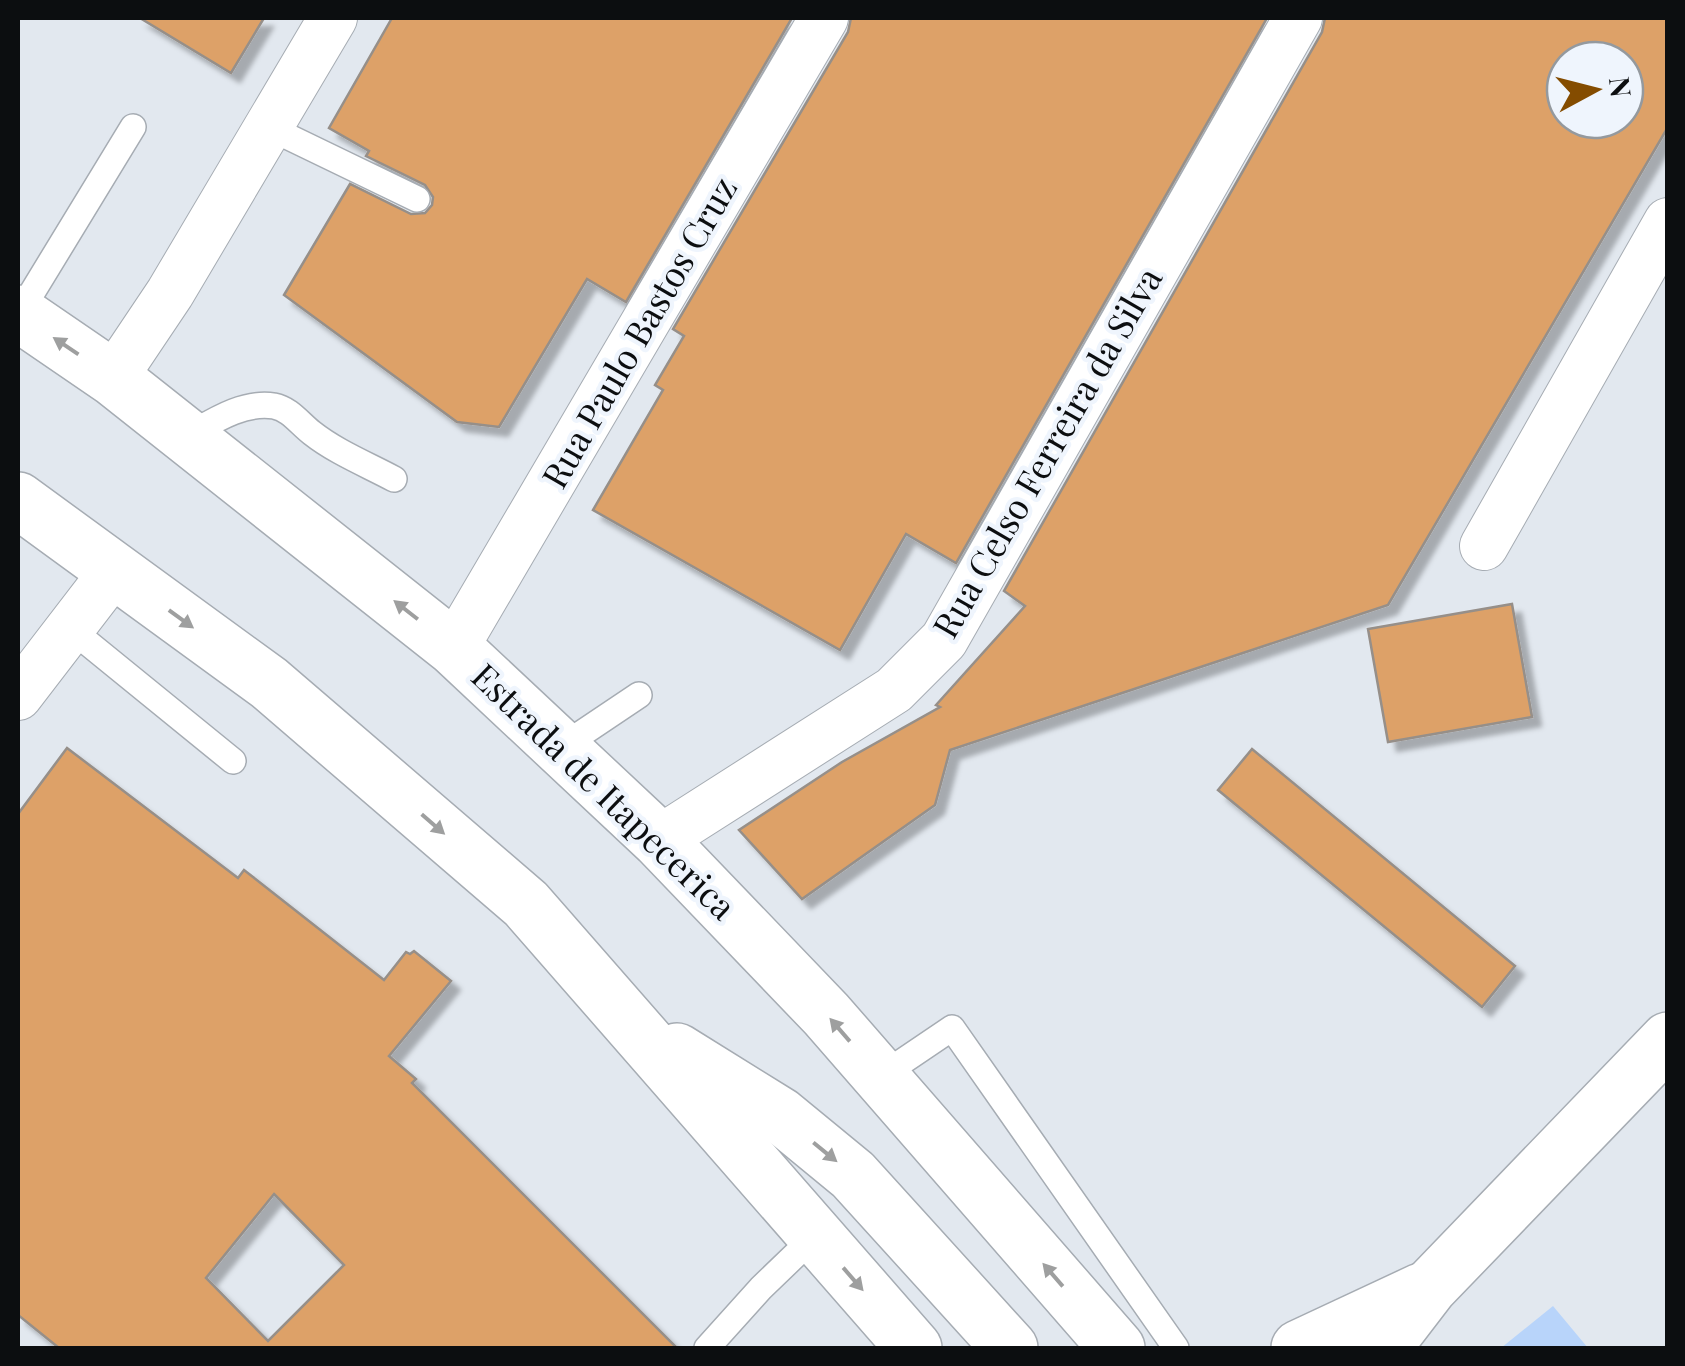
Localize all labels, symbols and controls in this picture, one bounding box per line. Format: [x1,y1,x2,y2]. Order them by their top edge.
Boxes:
north arrow [1545,40,1645,140]
text: N [1602,74,1641,99]
street label: Rua Paulo Bastos Cruz [530,168,746,496]
street label: Rua Celso Ferreira da Silva [920,258,1172,645]
one-way arrow [53,337,79,356]
one-way arrow [393,599,419,620]
one-way arrow [168,609,194,628]
street label: Estrada de Itapecerica [463,652,747,929]
one-way arrow [420,813,445,835]
one-way arrow [829,1018,851,1043]
one-way arrow [813,1141,838,1162]
one-way arrow [1043,1263,1065,1288]
one-way arrow [841,1266,863,1291]

